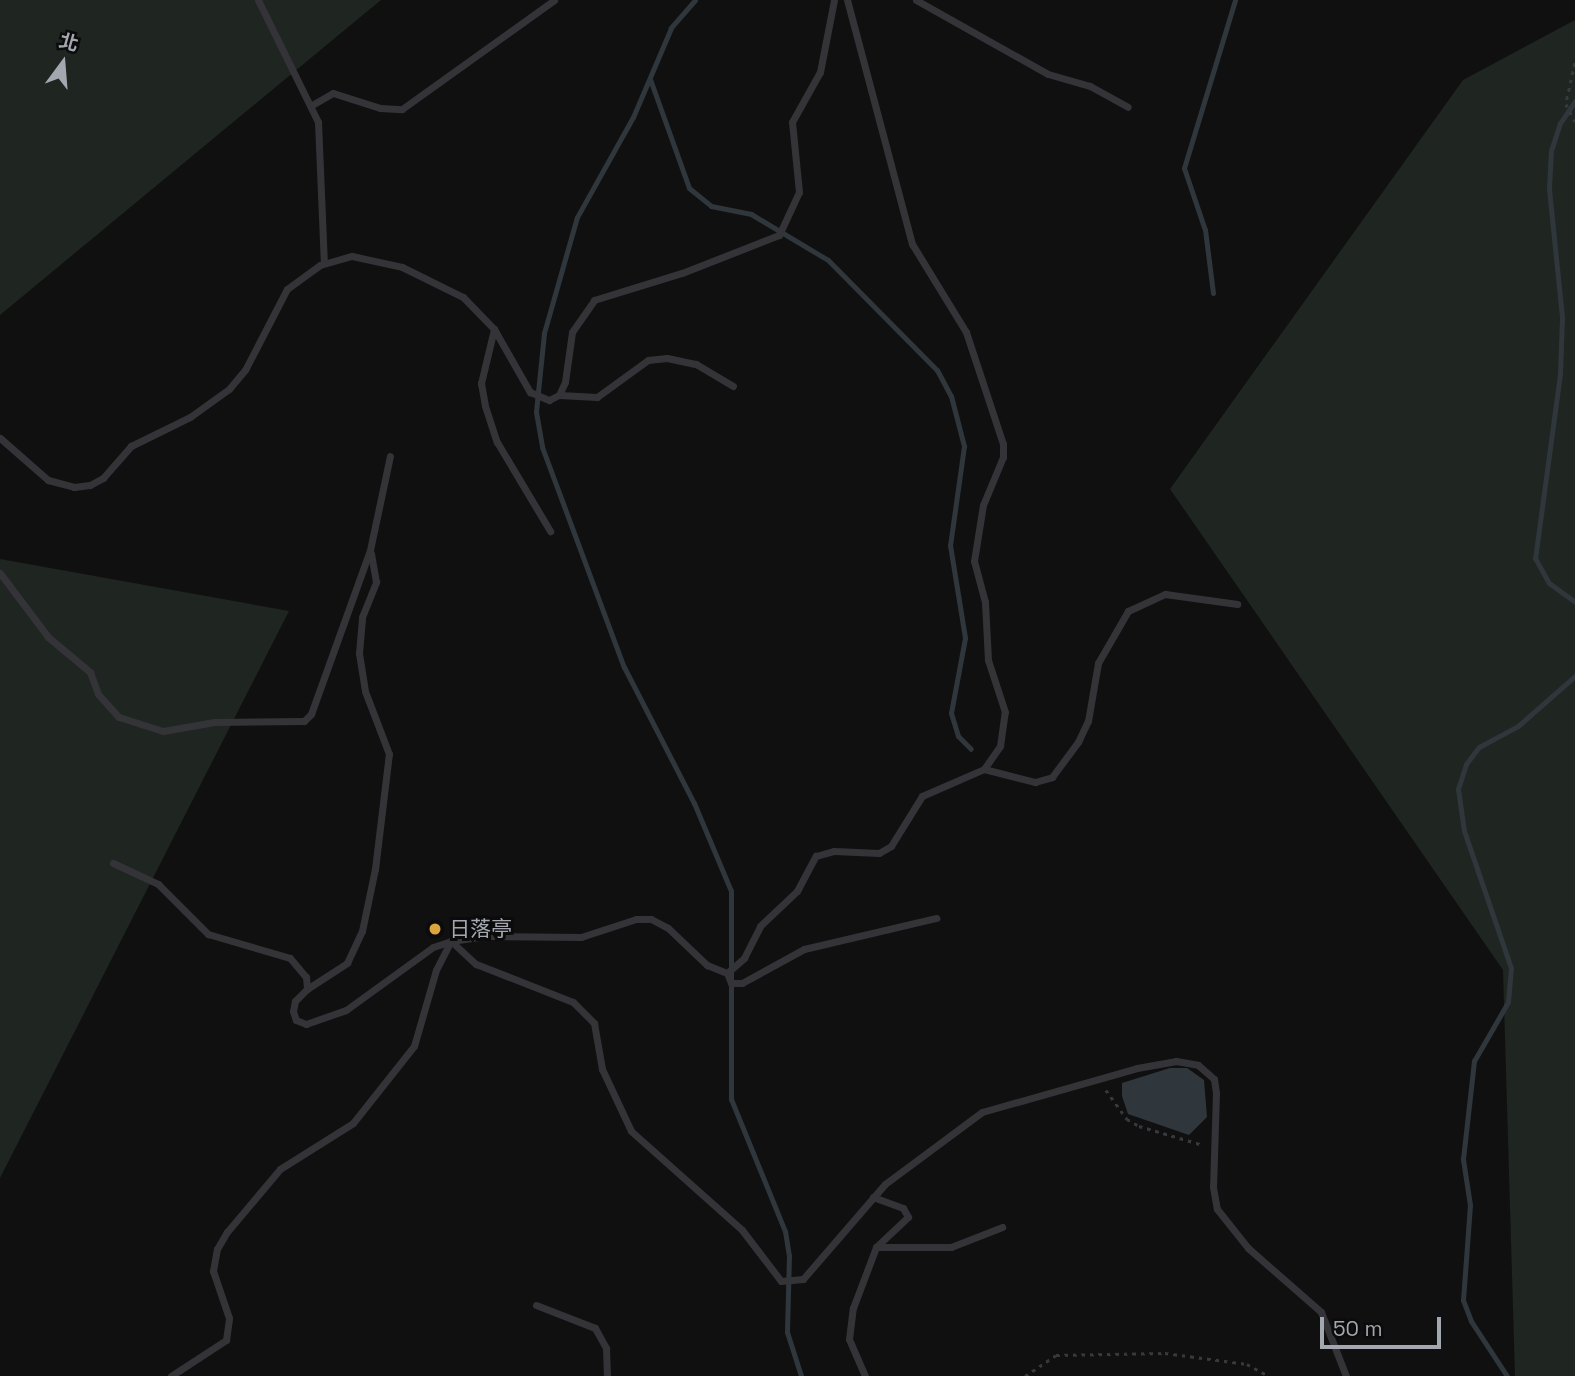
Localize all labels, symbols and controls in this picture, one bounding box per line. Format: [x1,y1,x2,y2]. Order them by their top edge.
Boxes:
north arrow [28,28,98,98]
text: 北 [56,28,82,57]
place label: 日落亭 [449,916,512,942]
marker: 日落亭 [427,921,443,937]
scale bar [1323,1302,1444,1346]
text: 50 m [1333,1315,1383,1342]

